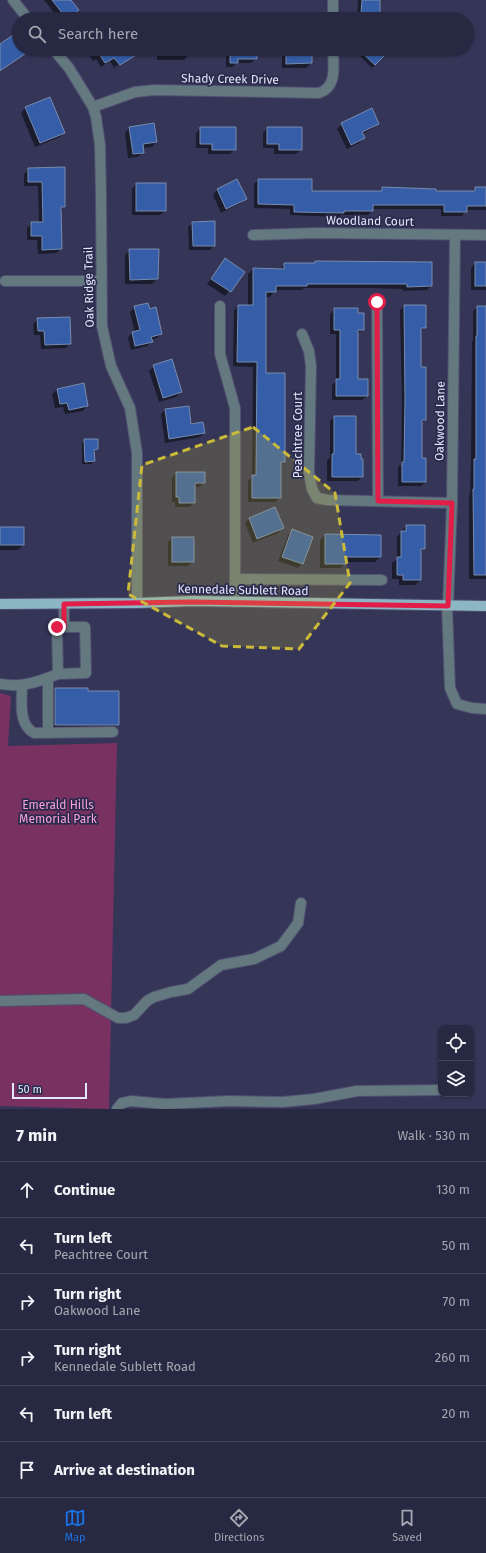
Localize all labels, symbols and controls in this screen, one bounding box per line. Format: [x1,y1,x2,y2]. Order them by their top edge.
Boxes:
search box [12,12,474,56]
icon: search [26,23,48,45]
text: Search here [58,25,138,43]
street label: Shady Creek Drive [181,71,279,87]
street label: Woodland Court [326,213,415,229]
street label: Oak Ridge Trail [81,246,97,328]
route start [368,293,386,311]
street label: Oakwood Lane [432,381,448,461]
street label: Peachtree Court [291,391,305,478]
street label: Kennedale Sublett Road [177,582,309,598]
route end [48,618,66,636]
park label: Emerald Hills Memorial Park [19,798,98,826]
map controls [438,1025,474,1097]
button: locate [438,1025,474,1061]
button: layers [438,1061,474,1097]
scale bar [12,1081,87,1100]
text: 50 m [18,1083,42,1096]
text: 7 min [16,1125,57,1146]
text: Walk · 530 m [397,1128,470,1143]
icon: ahead [16,1179,38,1201]
text: Continue [54,1181,115,1199]
text: 130 m [436,1182,470,1197]
text: Turn left [54,1229,112,1247]
icon: left [16,1235,38,1257]
text: 50 m [442,1238,470,1253]
text: Peachtree Court [54,1247,148,1262]
text: Turn right [54,1285,121,1303]
icon: right [16,1291,38,1313]
text: 70 m [443,1294,470,1309]
text: Oakwood Lane [54,1303,140,1318]
text: Turn right [54,1341,121,1359]
icon: right [16,1347,38,1369]
text: 260 m [435,1350,470,1365]
text: Kennedale Sublett Road [54,1359,196,1374]
icon: left [16,1403,38,1425]
text: Turn left [54,1405,112,1423]
text: 20 m [442,1406,470,1421]
icon: arrive [16,1459,38,1481]
text: Arrive at destination [54,1461,195,1479]
tab: Map [64,1507,86,1544]
tab: Directions [214,1507,264,1544]
tab: Saved [392,1507,422,1544]

